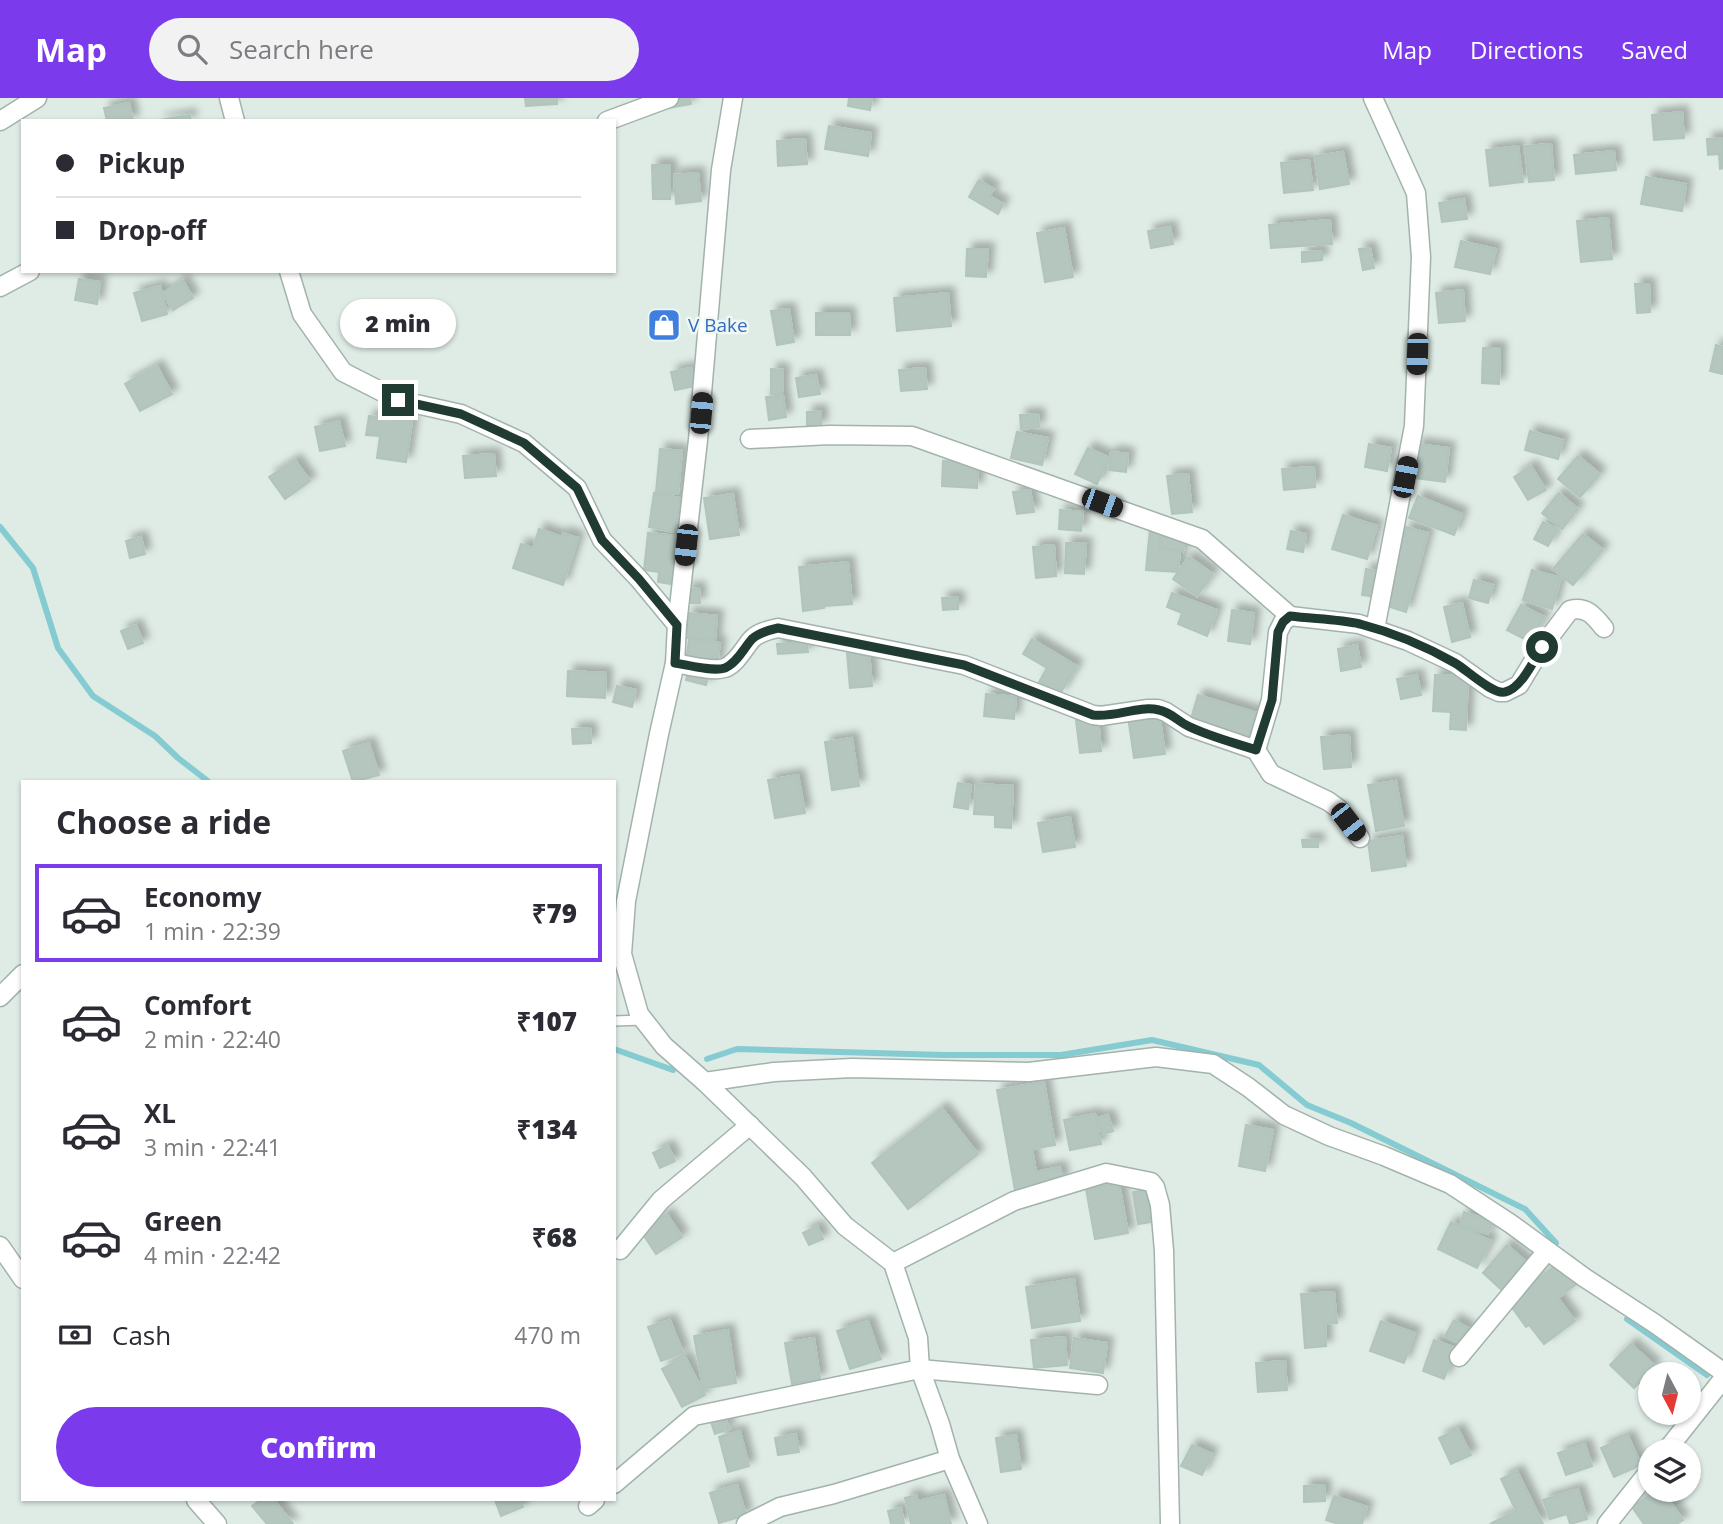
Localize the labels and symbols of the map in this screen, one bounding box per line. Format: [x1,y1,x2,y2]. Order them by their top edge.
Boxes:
callout: 2 min [340,299,456,348]
shop icon: V Bake [645,306,683,344]
place label: V Bake [688,312,748,338]
car [1406,333,1429,375]
route end [382,384,414,416]
car [689,391,714,435]
car [1391,454,1420,500]
car [1079,486,1126,520]
car [674,523,699,567]
route start [1526,631,1558,663]
car [1327,799,1370,845]
north arrow [1638,1362,1701,1424]

